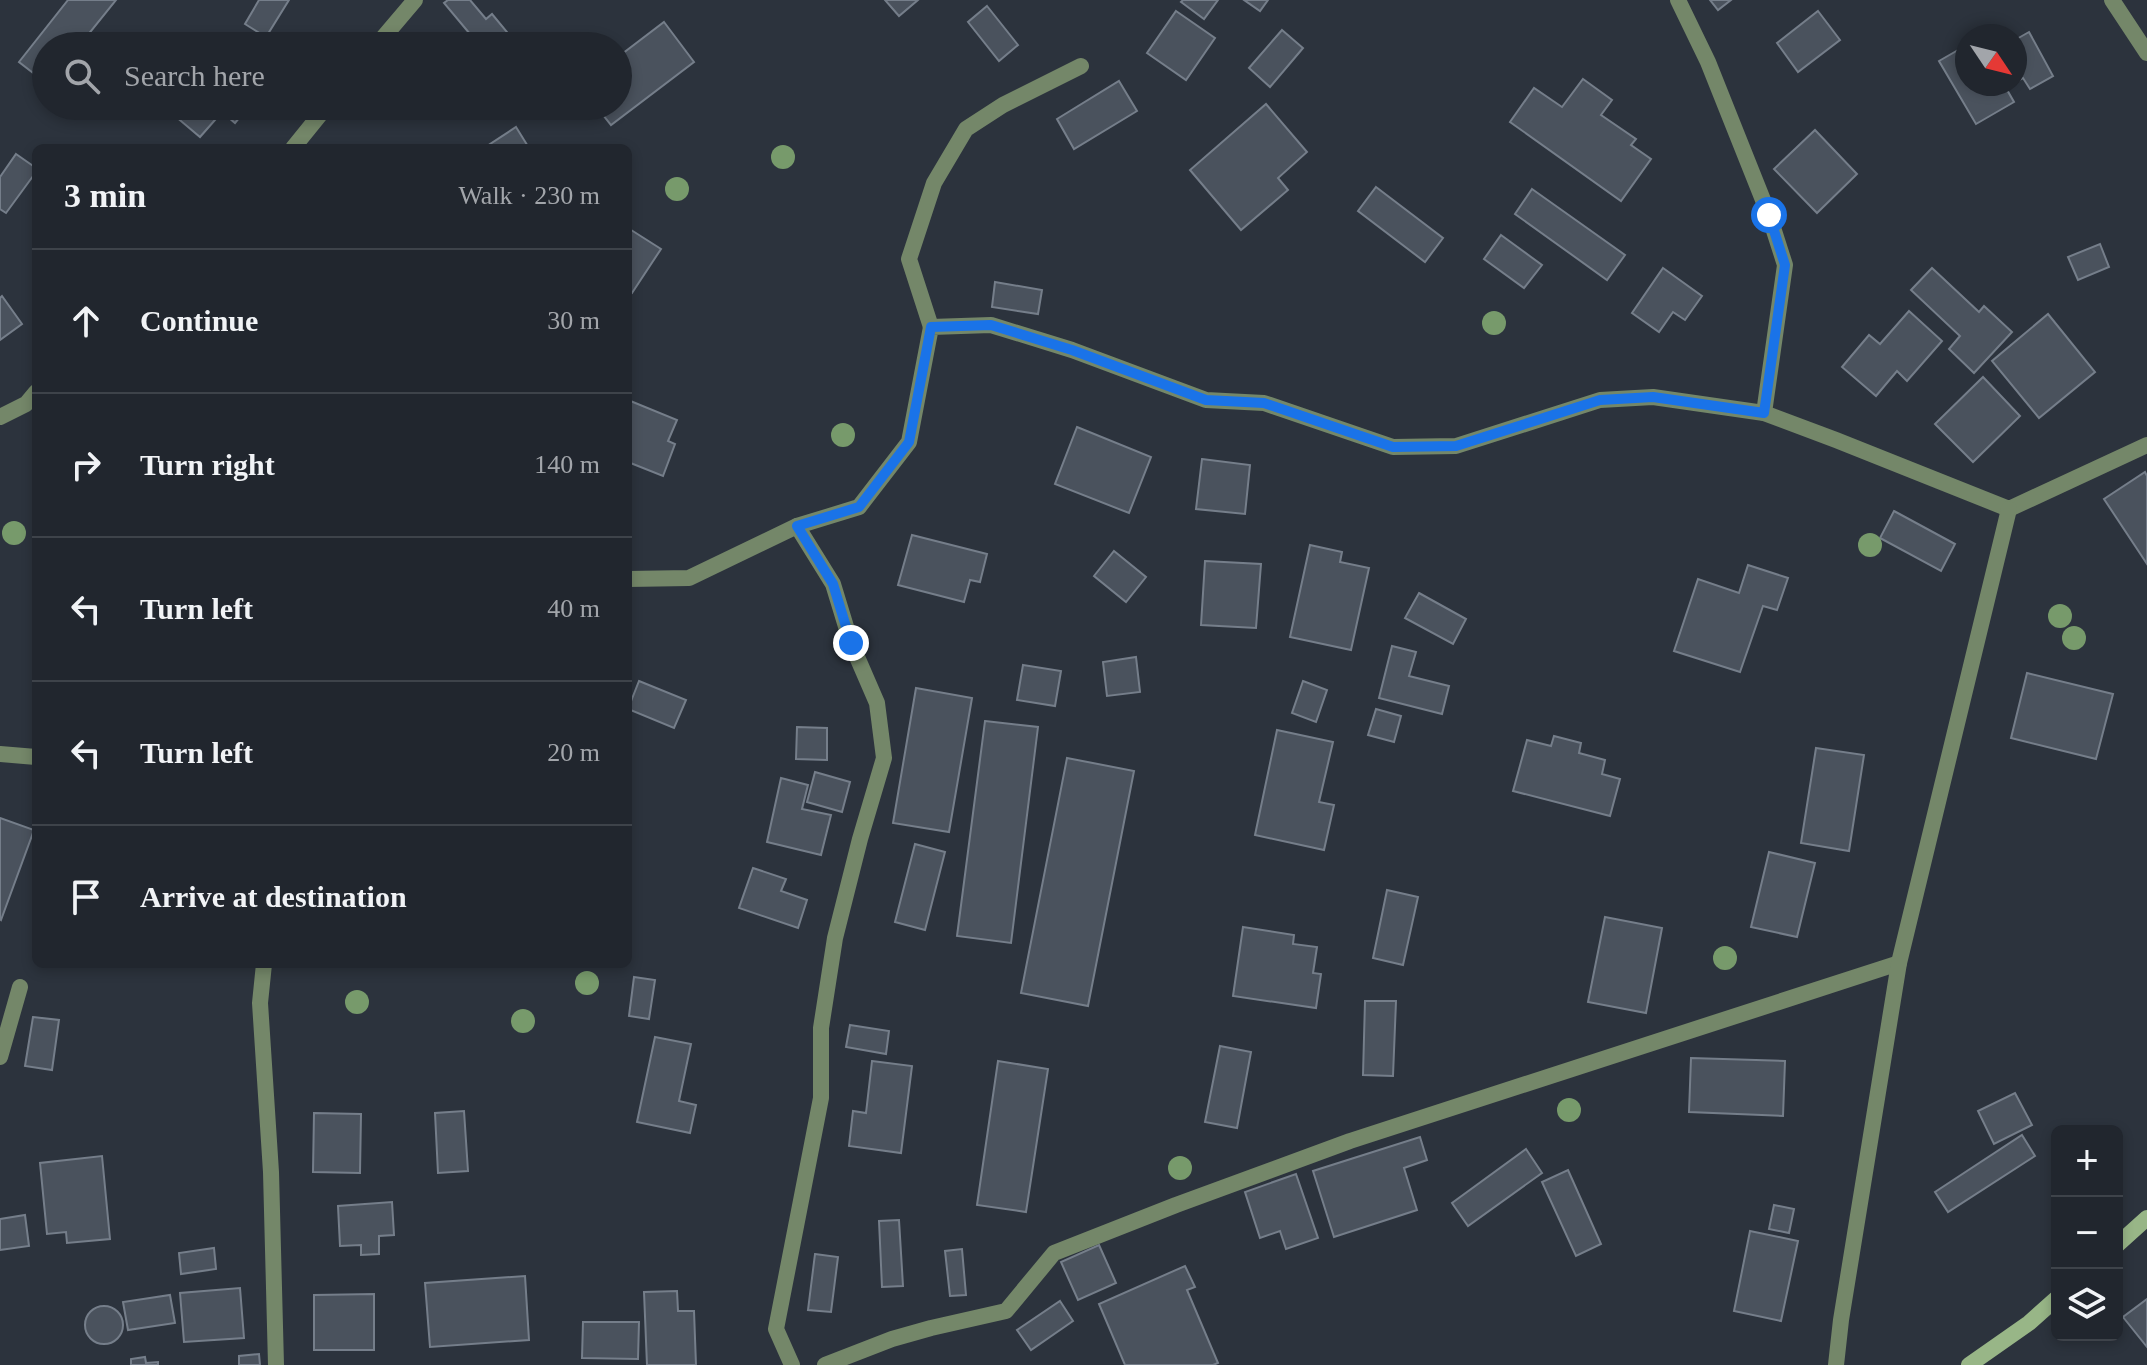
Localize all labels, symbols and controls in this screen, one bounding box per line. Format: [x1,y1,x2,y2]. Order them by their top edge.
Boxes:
north arrow [1955,24,2027,96]
search box [32,32,632,120]
icon: search [60,54,104,98]
text: Search here [124,59,265,92]
text: 3 min [64,177,146,214]
text: Walk · 230 m [458,181,600,210]
route start [1751,197,1787,233]
icon: ahead [64,299,108,343]
text: Continue [140,304,258,337]
text: 30 m [547,306,600,335]
icon: right [64,443,108,487]
text: Turn right [140,448,275,481]
text: 140 m [534,450,600,479]
icon: left [64,587,108,631]
text: Turn left [140,592,253,625]
text: 40 m [547,594,600,623]
route end [833,625,869,661]
icon: left [64,731,108,775]
text: Turn left [140,736,253,769]
text: 20 m [547,738,600,767]
icon: arrive [64,875,108,919]
text: Arrive at destination [140,880,407,913]
map controls [2051,1125,2123,1341]
button: + [2051,1125,2123,1197]
button: − [2051,1197,2123,1269]
button: layers [2051,1269,2123,1341]

